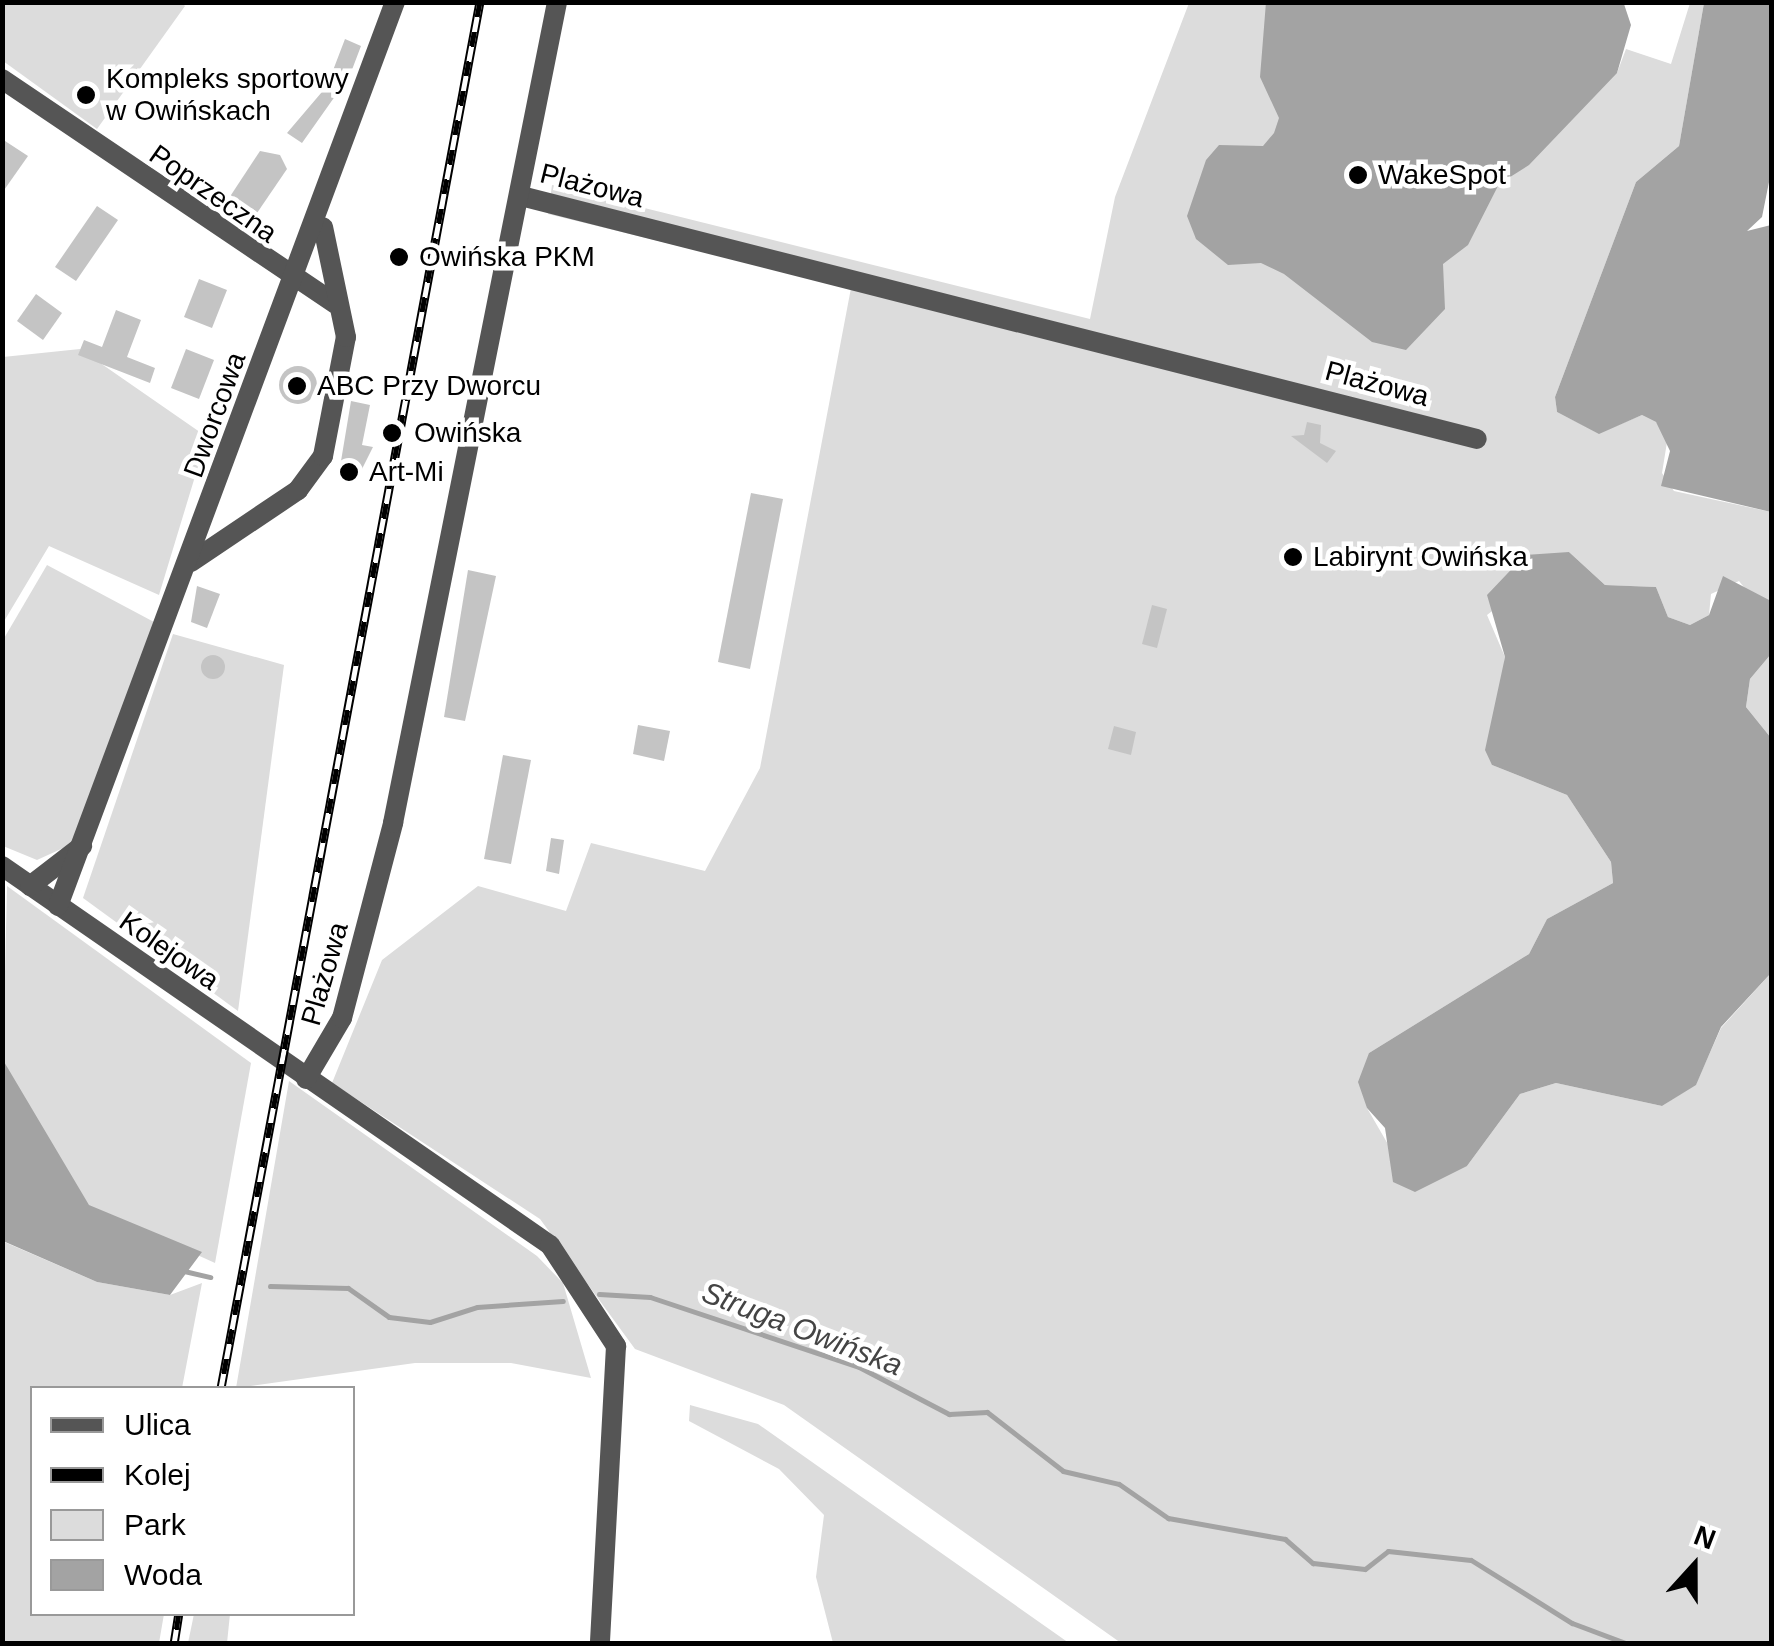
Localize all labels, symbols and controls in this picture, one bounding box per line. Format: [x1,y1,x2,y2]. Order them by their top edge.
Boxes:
place label: Kompleks sportowy w Owińskach [106,62,349,128]
marker: Kompleks sportowy w Owińskach [75,84,97,106]
street label: Poprzeczna [143,138,283,250]
street label: Plażowa [537,157,647,215]
place label: WakeSpot [1378,158,1506,192]
marker: WakeSpot [1347,164,1369,186]
place label: Owińska PKM [419,240,595,274]
marker: Owińska PKM [388,246,410,268]
street label: Dworcowa [177,348,253,482]
street label: Plażowa [1322,354,1432,414]
place label: ABC Przy Dworcu [317,369,541,403]
marker: ABC Przy Dworcu [286,375,308,397]
place label: Owińska [414,416,521,450]
marker: Owińska [379,420,405,446]
place label: Art-Mi [369,455,444,489]
marker: Art-Mi [338,461,360,483]
place label: Labirynt Owińska [1313,540,1528,574]
marker: Labirynt Owińska [1282,546,1304,568]
street label: Kolejowa [113,905,225,997]
street label: Plażowa [294,919,356,1029]
water label: Struga Owińska [697,1274,907,1384]
legend [30,1386,355,1616]
text: Ulica [124,1408,191,1441]
text: Kolej [124,1458,191,1491]
text: Park [124,1508,186,1541]
north arrow [1644,1516,1744,1616]
text: N [1690,1519,1720,1556]
text: Woda [124,1558,202,1591]

